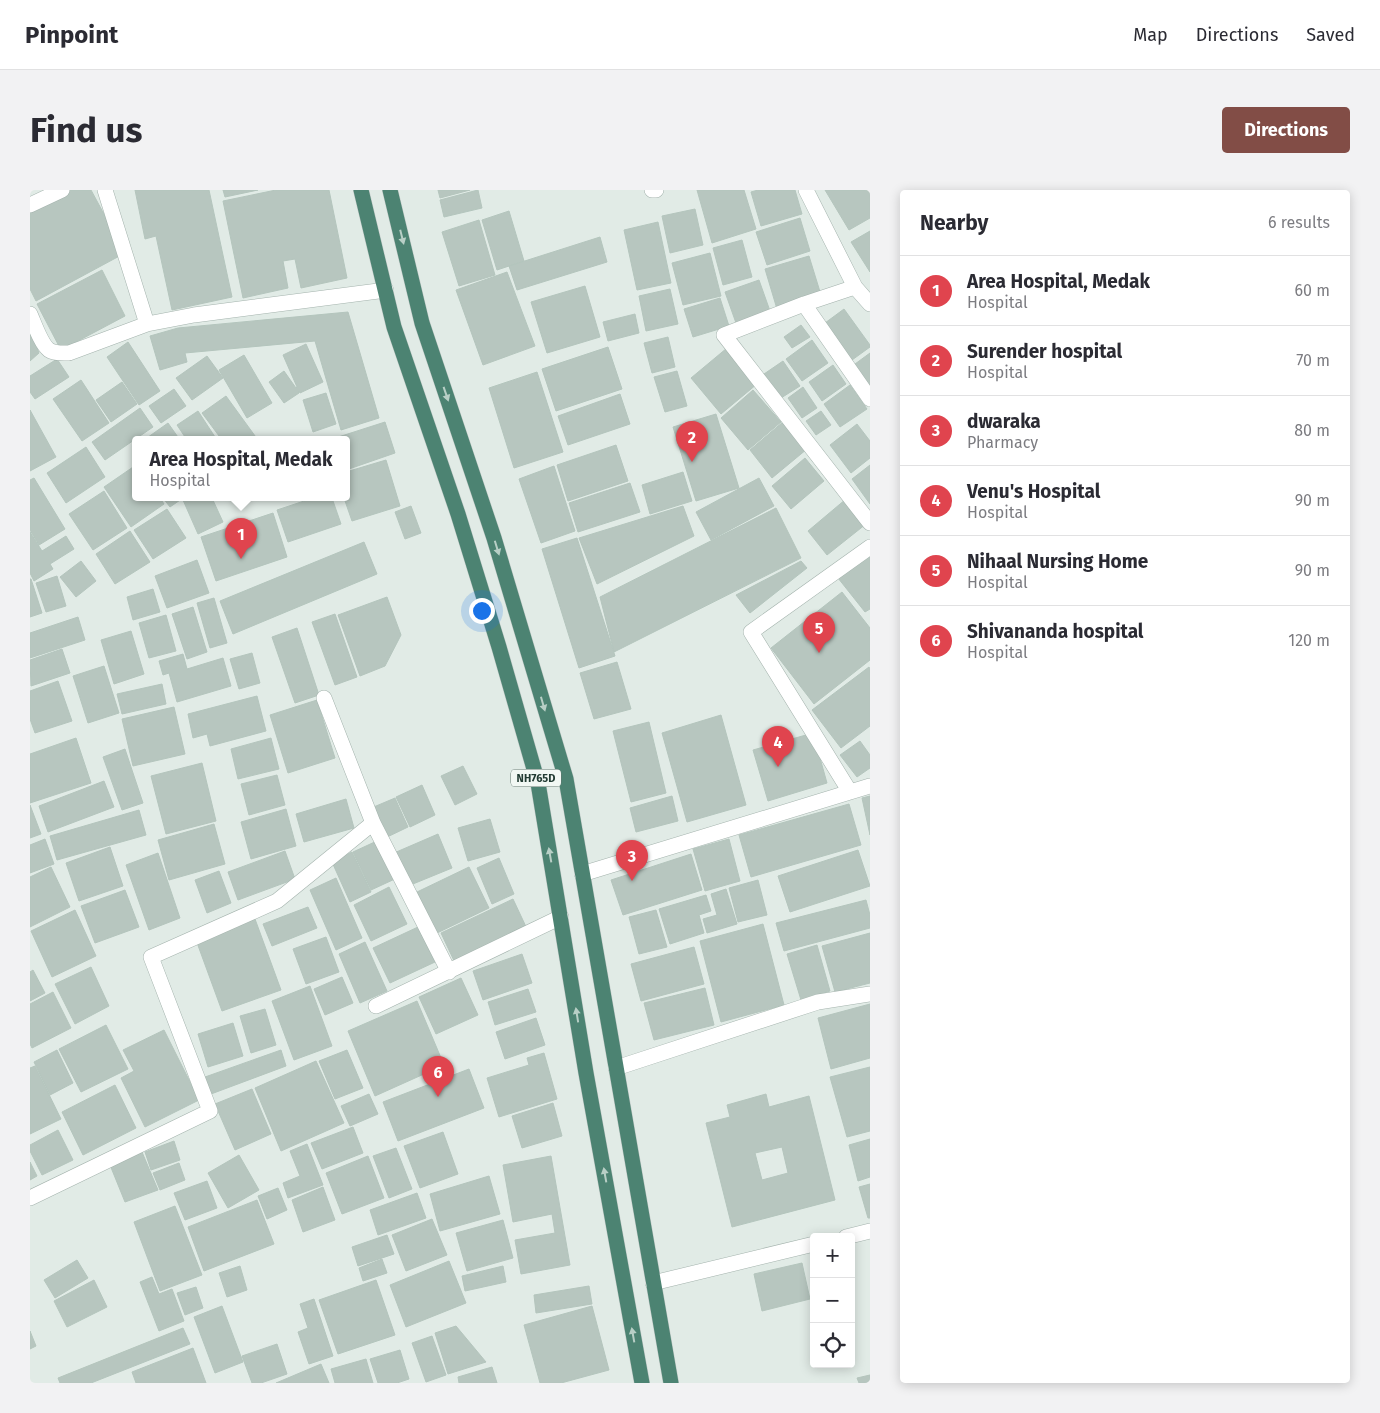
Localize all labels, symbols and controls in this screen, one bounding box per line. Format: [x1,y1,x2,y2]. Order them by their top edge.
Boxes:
text: Pinpoint [25,21,118,49]
text: Map [1133,24,1168,46]
text: Directions [1196,24,1278,46]
text: Saved [1306,24,1355,46]
button: Directions [1222,107,1350,153]
text: Find us [30,109,142,151]
text: Nearby [920,210,988,236]
text: 6 results [1268,213,1330,232]
one-way arrow [398,230,406,245]
text: Area Hospital, Medak [967,270,1150,293]
text: 1 [932,281,940,300]
text: 60 m [1295,281,1330,300]
text: Hospital [967,293,1028,312]
text: Surender hospital [967,340,1122,363]
text: 2 [932,351,940,370]
text: 70 m [1296,351,1330,370]
text: Hospital [967,363,1028,382]
one-way arrow [443,386,450,401]
text: dwaraka [967,410,1041,433]
pin: 2 [676,421,708,462]
text: 3 [932,421,940,440]
text: 80 m [1294,421,1330,440]
text: Pharmacy [967,433,1038,452]
popup [132,436,350,501]
text: Area Hospital, Medak [149,448,333,471]
text: Hospital [149,471,210,490]
text: Venu's Hospital [967,480,1100,503]
text: 4 [931,491,941,510]
text: 90 m [1295,491,1330,510]
text: Hospital [967,503,1028,522]
pin: 1 [225,518,257,559]
one-way arrow [494,540,502,555]
text: Nihaal Nursing Home [967,550,1148,573]
text: 5 [932,561,940,580]
text: 90 m [1295,561,1330,580]
text: Hospital [967,573,1028,592]
your location [469,598,495,624]
pin: 5 [803,612,835,653]
text: Shivananda hospital [967,620,1144,643]
text: 6 [931,631,941,650]
text: 120 m [1288,631,1330,650]
text: Hospital [967,643,1028,662]
one-way arrow [540,696,548,711]
pin: 4 [762,726,794,767]
road number: NH765D [511,770,561,786]
pin: 3 [616,840,648,881]
one-way arrow [546,846,554,862]
one-way arrow [572,1007,580,1023]
pin: 6 [422,1056,454,1097]
one-way arrow [600,1167,608,1183]
map controls [810,1233,855,1368]
button: + [810,1233,855,1278]
button: − [810,1278,855,1323]
button: locate [810,1323,855,1368]
one-way arrow [629,1327,637,1343]

